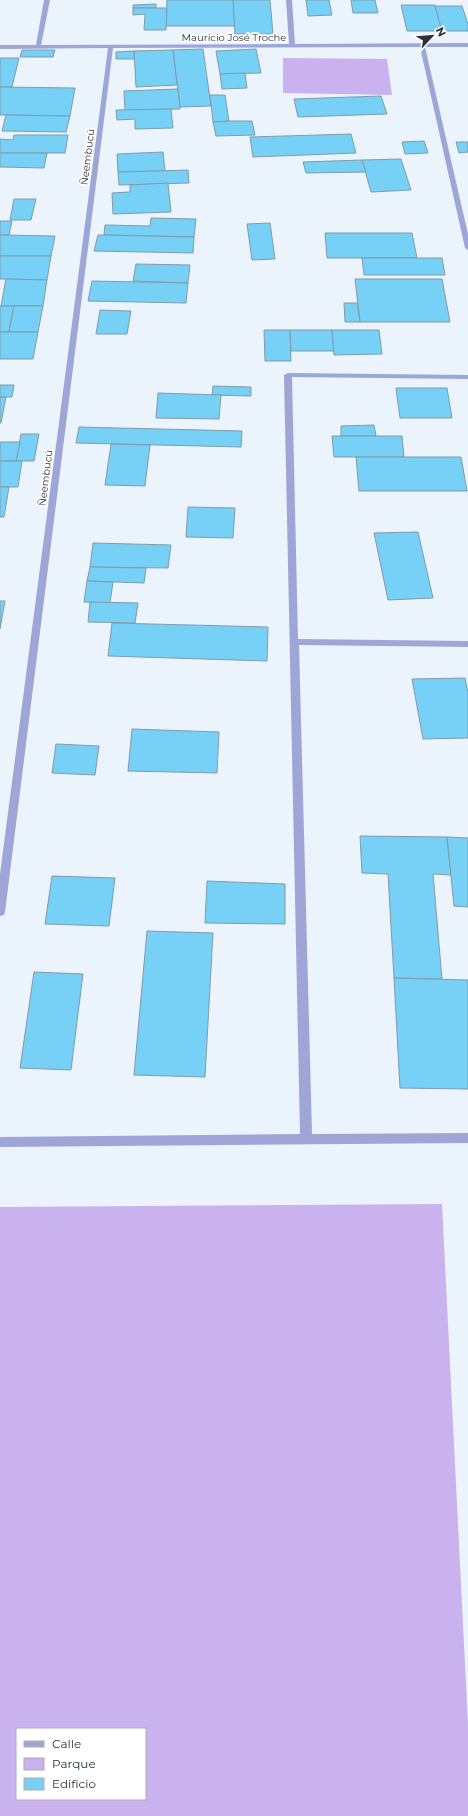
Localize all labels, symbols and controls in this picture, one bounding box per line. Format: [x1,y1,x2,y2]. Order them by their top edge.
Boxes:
north arrow [412,16,452,56]
text: N [433,25,449,39]
street label: Mauricio José Troche [182,31,286,44]
street label: Ñeembucú [78,128,97,186]
street label: Ñeembucú [36,449,55,507]
legend [16,1728,146,1800]
text: Calle [52,1736,81,1751]
text: Parque [52,1756,96,1771]
text: Edificio [52,1776,96,1791]

